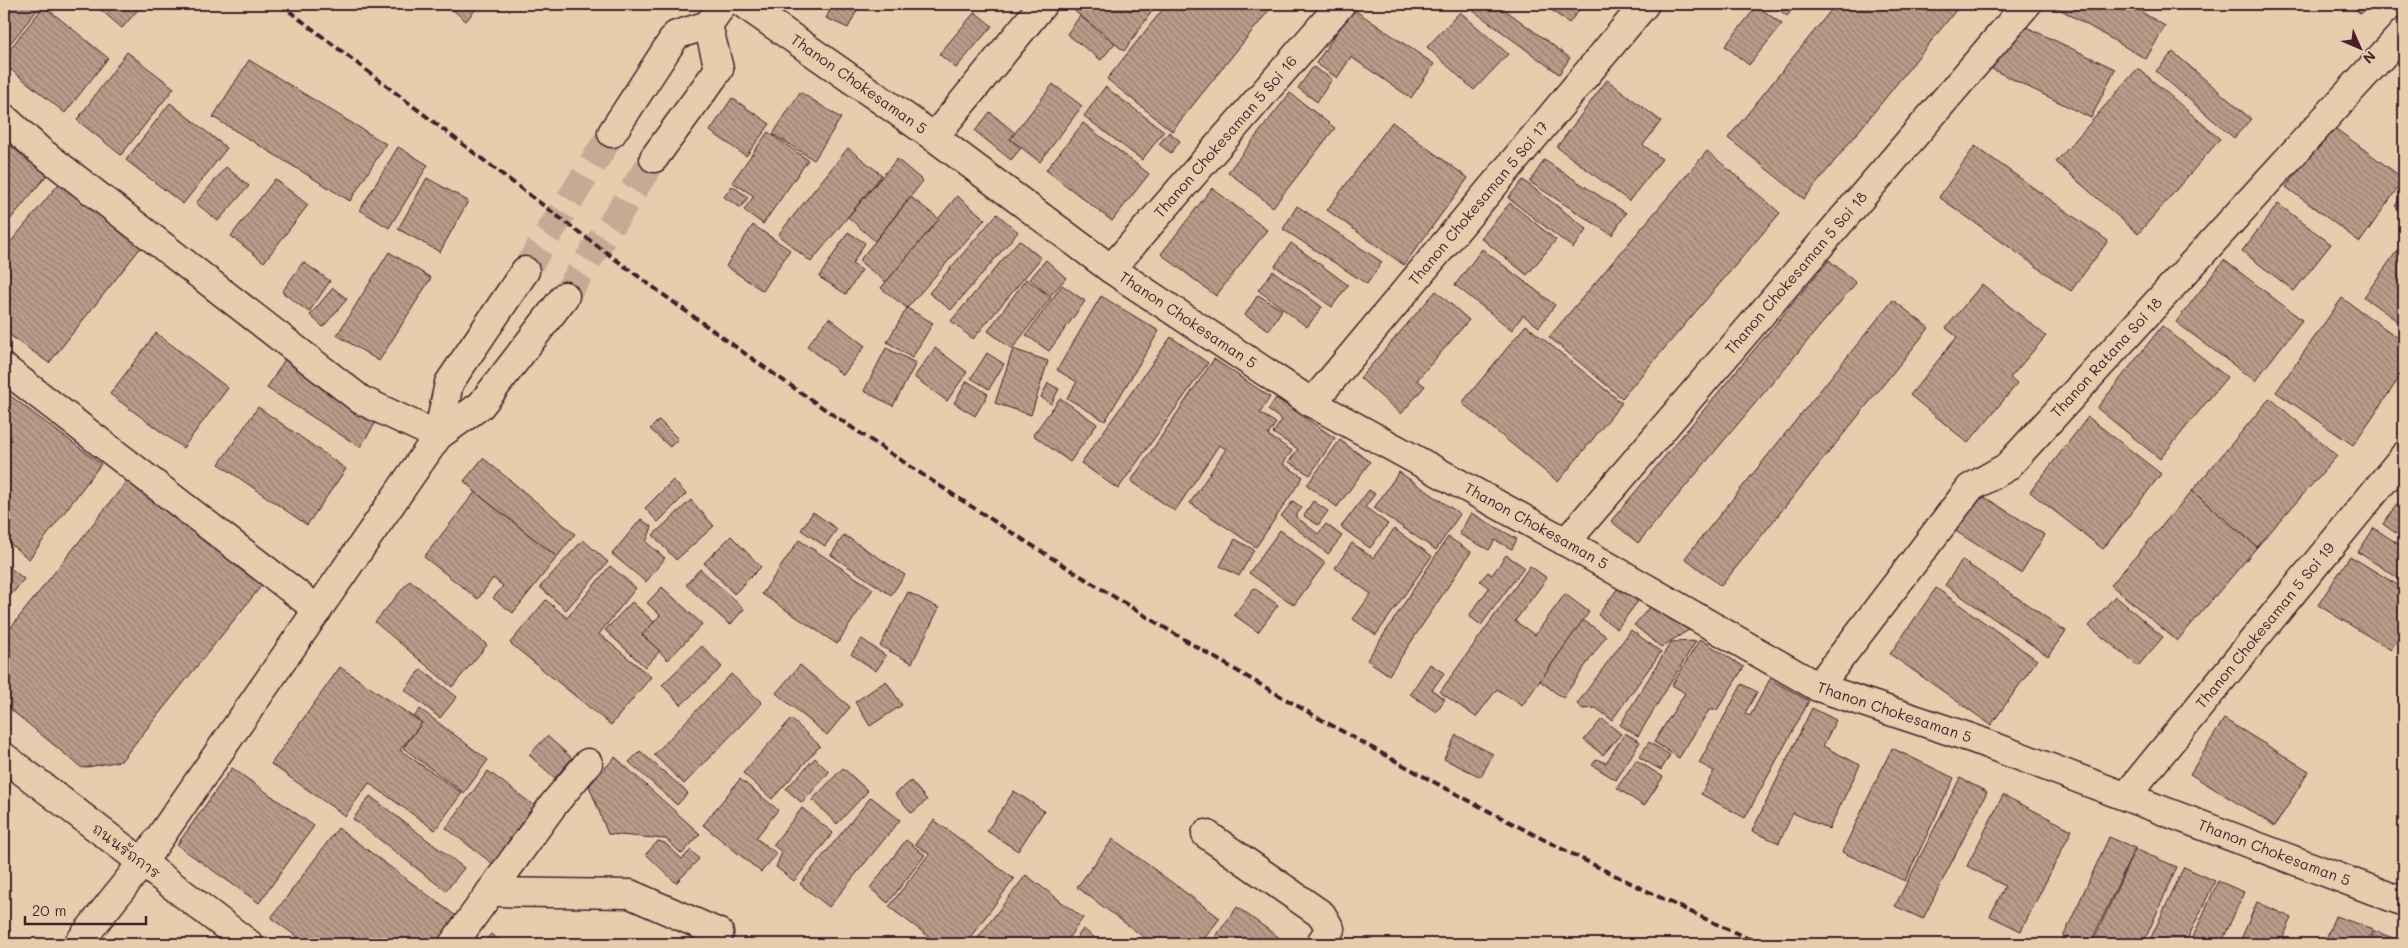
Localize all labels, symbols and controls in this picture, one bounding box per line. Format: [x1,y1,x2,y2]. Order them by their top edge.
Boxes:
north arrow [2336,22,2386,72]
street label: Thanon Chokesaman 5 [787,29,931,138]
text: N [2359,47,2380,68]
street label: Thanon Chokesaman 5 Soi 16 [1149,51,1301,222]
street label: Thanon Chokesaman 5 Soi 17 [1403,116,1552,289]
street label: Thanon Chokesaman 5 Soi 18 [1720,187,1871,358]
street label: Thanon Chokesaman 5 [1115,266,1261,373]
street label: Thanon Ratana Soi 18 [2046,292,2166,422]
street label: Thanon Chokesaman 5 [1461,477,1612,573]
street label: Thanon Chokesaman 5 Soi 19 [2191,538,2338,712]
street label: Thanon Chokesaman 5 [1815,676,1974,747]
street label: Thanon Chokesaman 5 [2195,814,2354,890]
street label: ถนนรัถการ [88,818,165,883]
scale bar [25,893,146,925]
text: 20 m [32,900,66,920]

